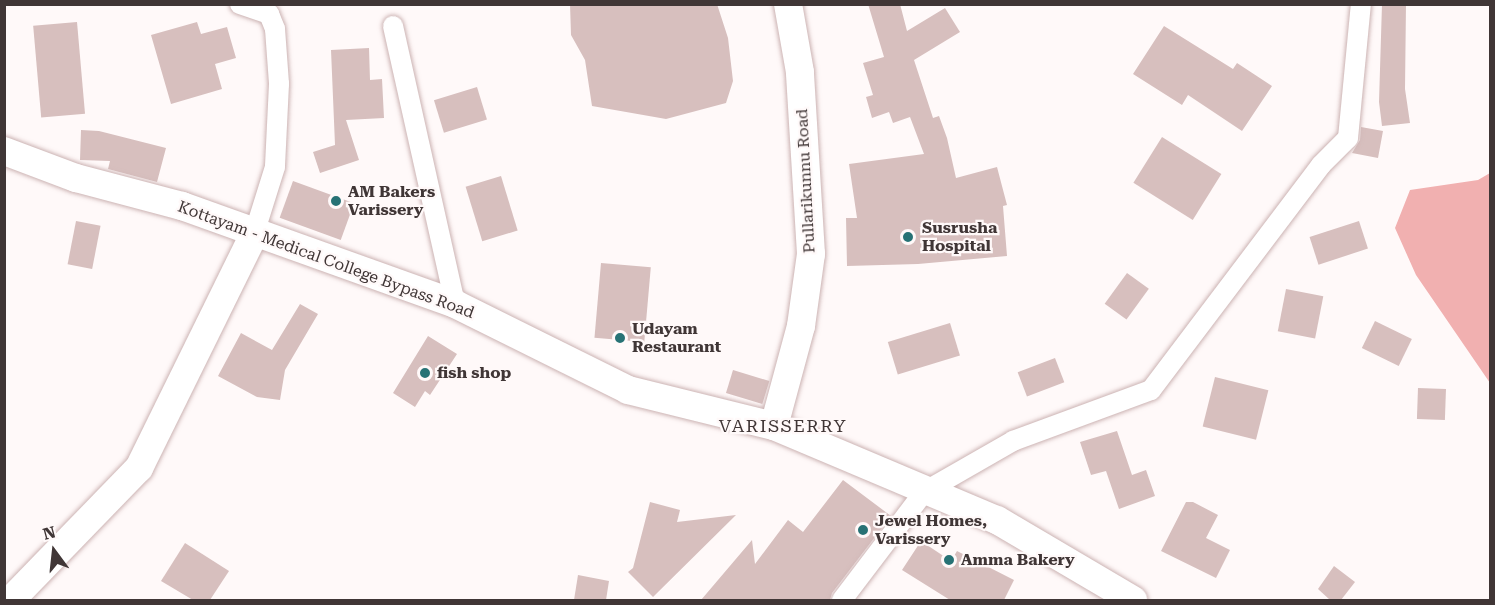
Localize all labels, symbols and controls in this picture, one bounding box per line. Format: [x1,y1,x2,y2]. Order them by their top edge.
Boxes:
street label: Pullarikunnu Road [793,108,819,254]
place label: AM Bakers Varissery [348,182,435,220]
marker: AM Bakers Varissery [329,194,343,208]
street label: Kottayam - Medical College Bypass Road [175,197,477,323]
place label: Susrusha Hospital [922,218,997,256]
marker: Susrusha Hospital [899,228,917,246]
place label: Udayam Restaurant [632,319,721,357]
marker: Udayam Restaurant [613,331,627,345]
place label: fish shop [437,363,511,383]
marker: fish shop [418,366,432,380]
district label: VARISSERRY [719,415,847,437]
place label: Jewel Homes, Varissery [875,511,987,549]
north arrow [24,521,84,581]
text: N [41,522,58,544]
marker: Jewel Homes, Varissery [856,523,870,537]
place label: Amma Bakery [961,550,1075,570]
marker: Amma Bakery [942,553,956,567]

